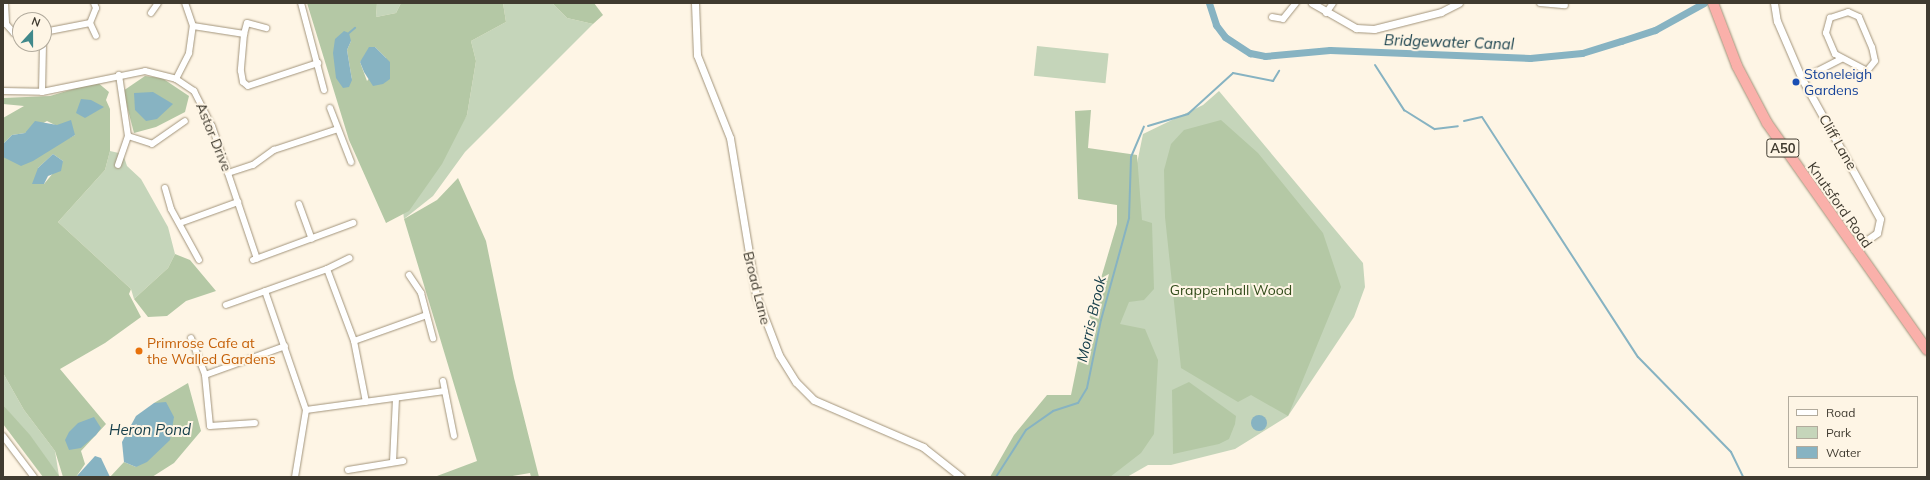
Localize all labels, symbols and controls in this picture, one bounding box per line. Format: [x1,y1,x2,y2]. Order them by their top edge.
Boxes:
north arrow [12,12,52,52]
text: N [30,14,42,30]
water label: Bridgewater Canal [1384,31,1514,53]
place label: Stoneleigh Gardens [1804,66,1872,98]
marker: Stoneleigh Gardens [1791,77,1801,87]
street label: Astor Drive [193,100,235,174]
street label: Cliff Lane [1815,111,1861,173]
road number: A50 [1766,137,1800,159]
street label: Knutsford Road [1804,159,1876,251]
street label: Broad Lane [740,250,774,326]
water label: Morris Brook [1072,274,1110,364]
park label: Grappenhall Wood [1170,282,1292,298]
place label: Primrose Cafe at the Walled Gardens [147,335,276,368]
marker: Primrose Cafe at the Walled Gardens [134,346,144,356]
legend [1788,396,1918,468]
text: Road [1826,405,1855,420]
water label: Heron Pond [109,421,191,439]
text: Park [1826,425,1851,440]
text: Water [1826,445,1861,460]

